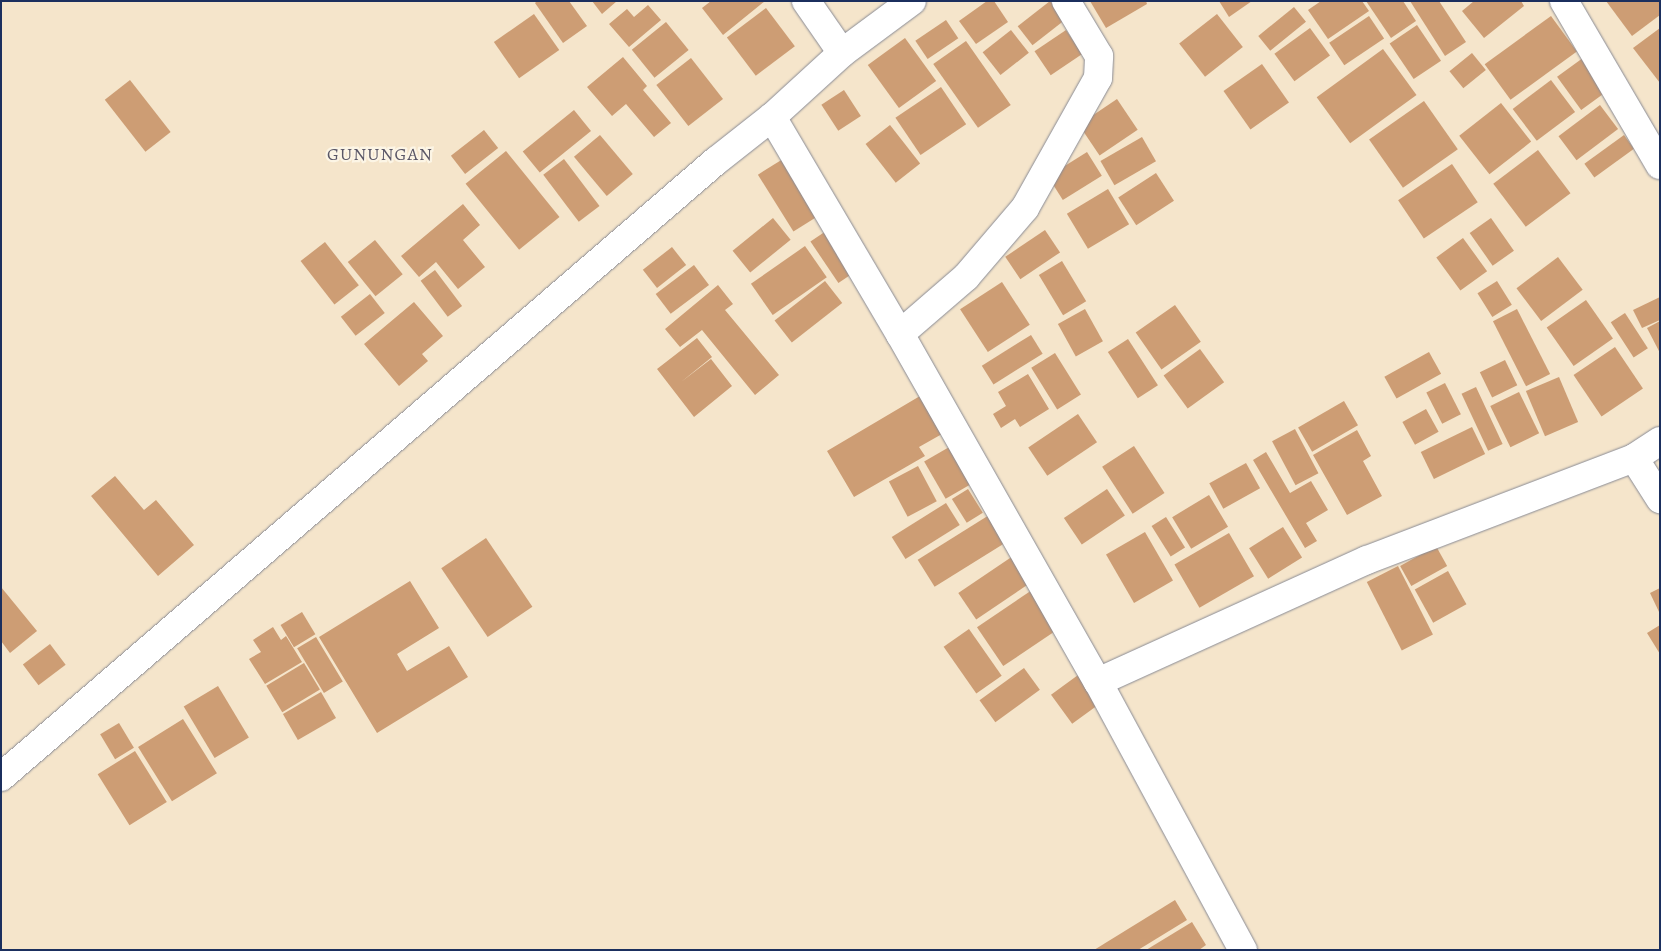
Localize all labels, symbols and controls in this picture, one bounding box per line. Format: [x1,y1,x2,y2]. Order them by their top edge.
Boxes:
district label: GUNUNGAN [326,143,434,165]

